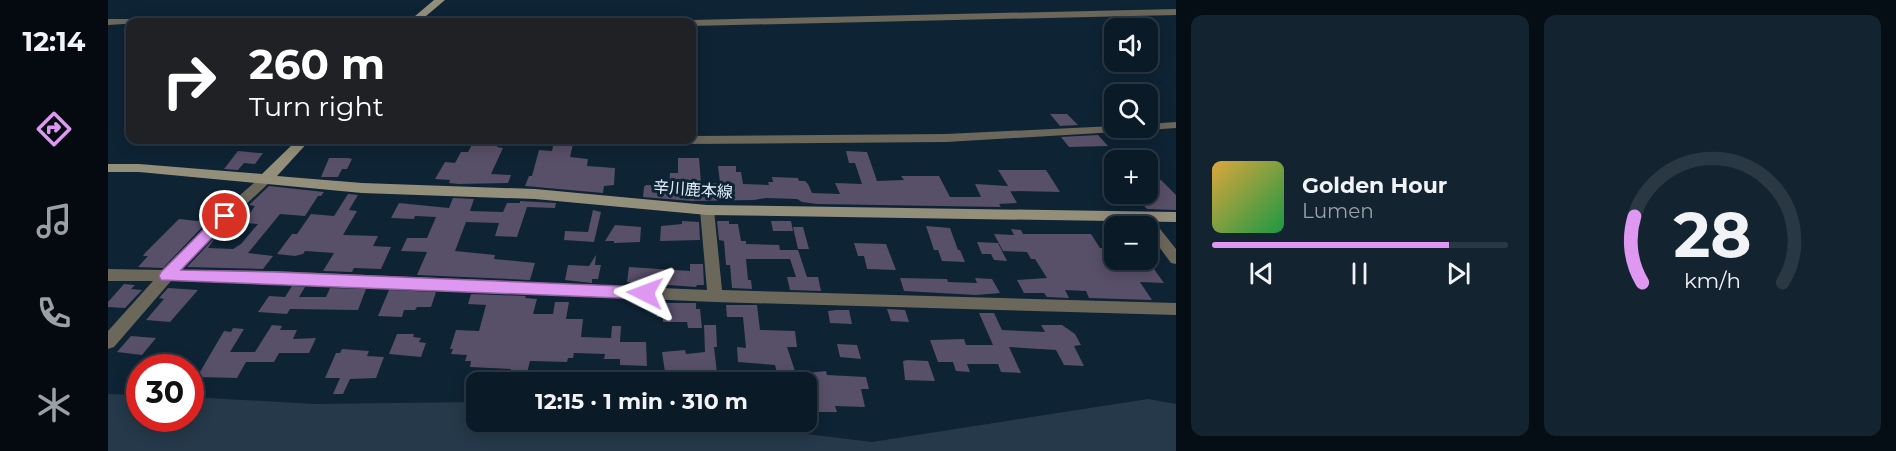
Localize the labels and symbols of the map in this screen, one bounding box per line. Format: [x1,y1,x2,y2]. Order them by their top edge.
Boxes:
street label: 辛川鹿本線 [652,177,734,202]
pin [199,190,250,241]
position arrow [613,261,677,325]
speed limit sign: 30 [126,354,204,432]

